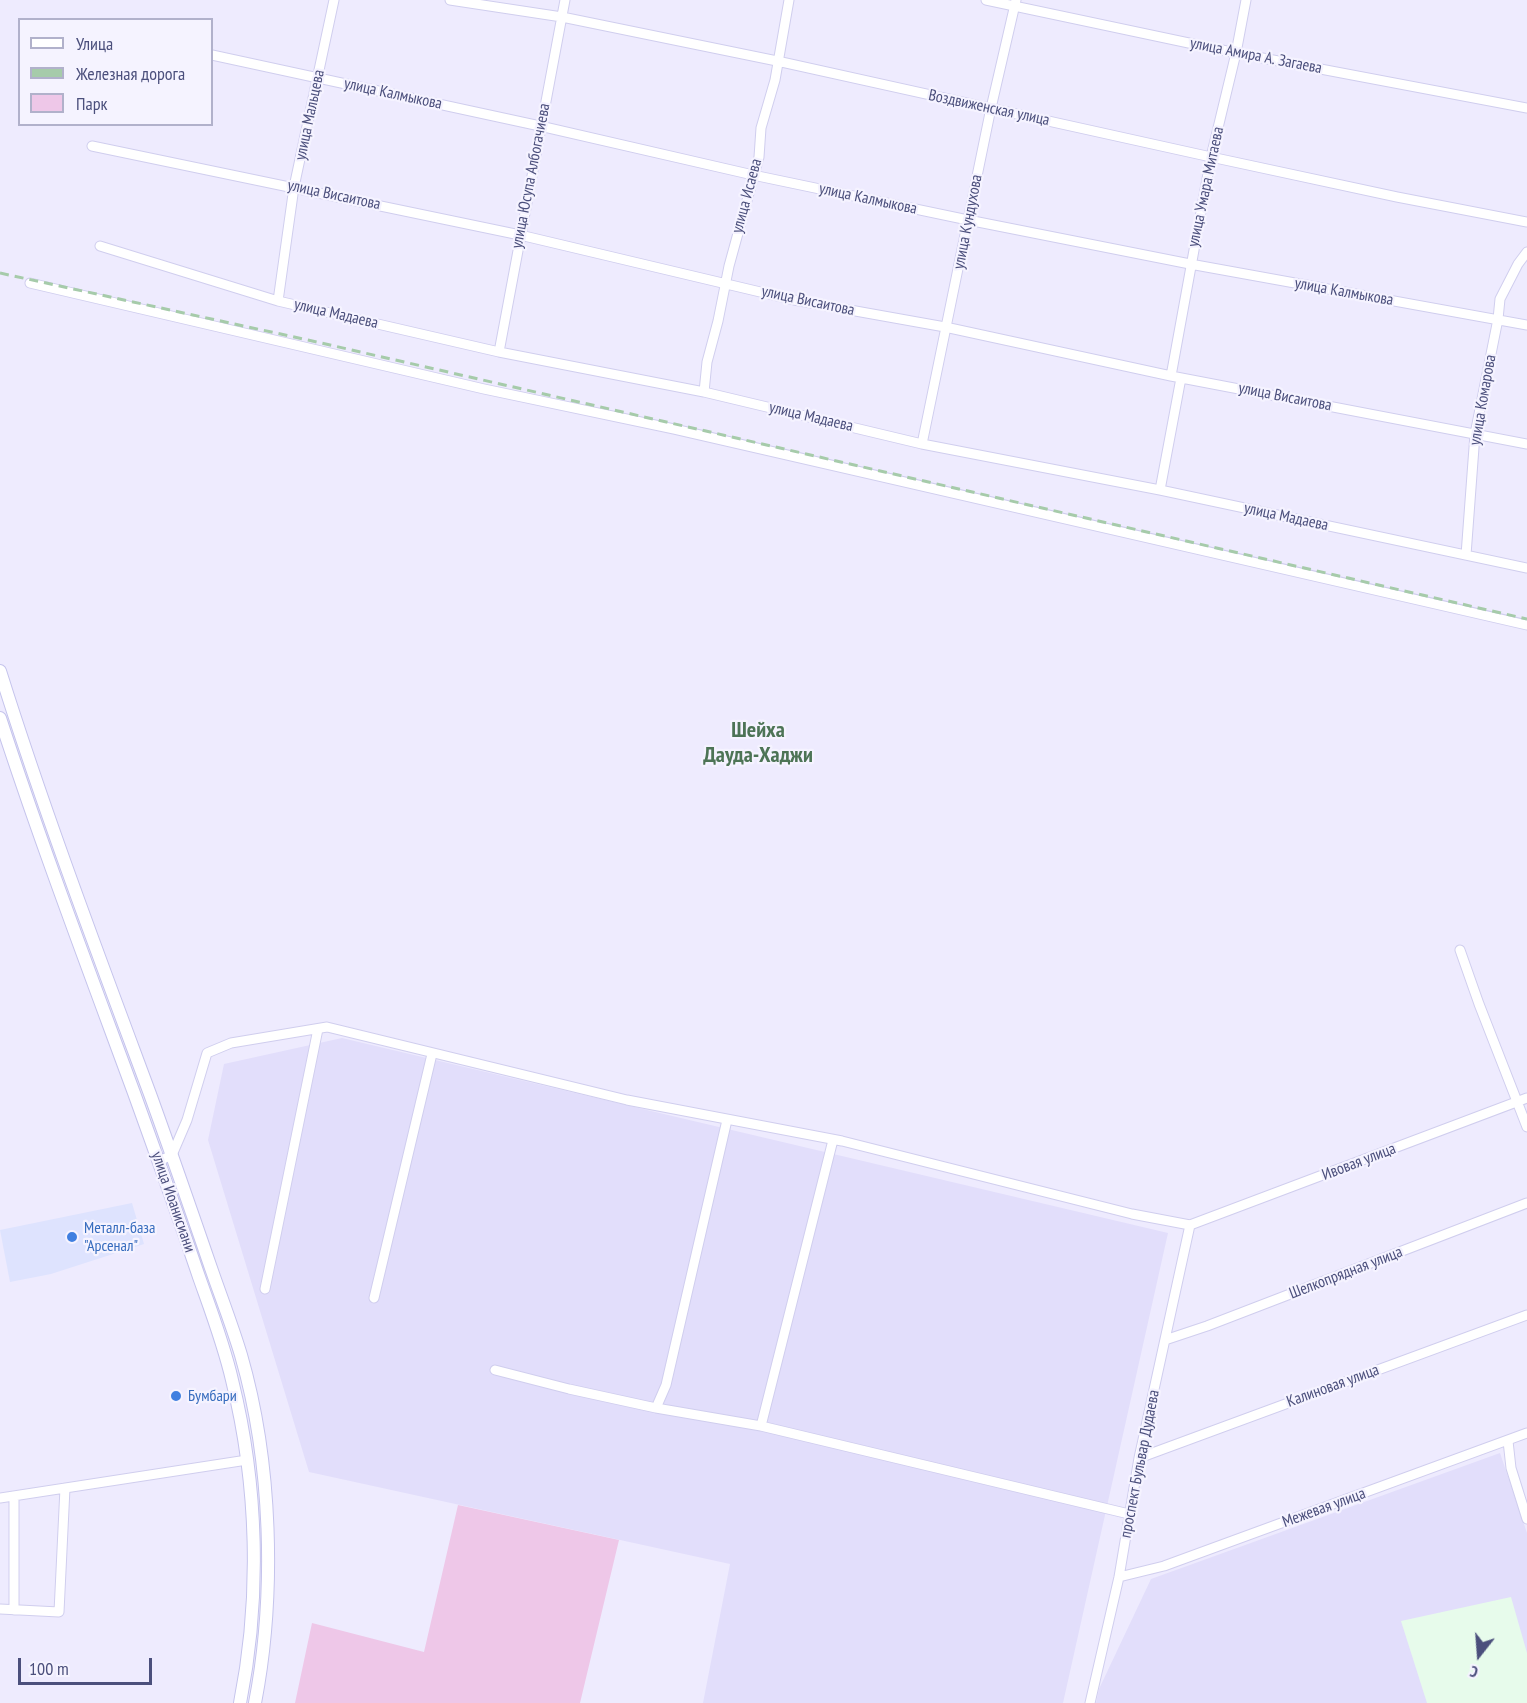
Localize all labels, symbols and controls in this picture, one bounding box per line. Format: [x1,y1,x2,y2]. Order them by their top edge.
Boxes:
legend [18,18,213,126]
text: Улица [76,32,113,55]
street label: улица Амира А. Загаева [1188,34,1324,78]
text: Железная дорога [76,62,185,85]
street label: улица Мальцева [291,68,329,162]
street label: улица Калмыкова [342,74,444,114]
street label: Воздвиженская улица [927,86,1051,130]
text: Парк [76,92,107,115]
street label: улица Юсупа Албогачиева [507,102,555,250]
street label: улица Умара Митаева [1184,125,1228,249]
street label: улица Исаева [728,157,766,235]
street label: улица Кундухова [949,173,987,271]
street label: улица Висаитова [286,176,382,214]
street label: улица Калмыкова [817,179,919,219]
street label: улица Калмыкова [1293,274,1395,310]
street label: улица Висаитова [760,282,856,320]
street label: улица Мадаева [292,295,380,333]
street label: улица Комарова [1466,353,1500,447]
street label: улица Висаитова [1237,379,1333,415]
street label: улица Мадаева [767,398,855,436]
street label: улица Мадаева [1242,499,1330,535]
district label: Шейха Дауда-Хаджи [703,718,813,770]
street label: Ивовая улица [1319,1139,1399,1185]
street label: улица Иоанисиани [147,1149,199,1255]
place label: Металл-база "Арсенал" [84,1218,155,1256]
marker: Металл-база "Арсенал" [65,1230,79,1244]
street label: Шелкопрядная улица [1287,1243,1405,1303]
street label: Калиновая улица [1284,1360,1382,1412]
place label: Бумбари [188,1386,237,1406]
street label: проспект Бульвар Дудаева [1116,1388,1164,1540]
marker: Бумбари [169,1389,183,1403]
street label: Межевая улица [1280,1484,1368,1532]
north arrow [1449,1625,1509,1685]
scale bar [21,1646,154,1684]
text: 100 m [29,1657,69,1680]
text: С [1467,1662,1480,1683]

